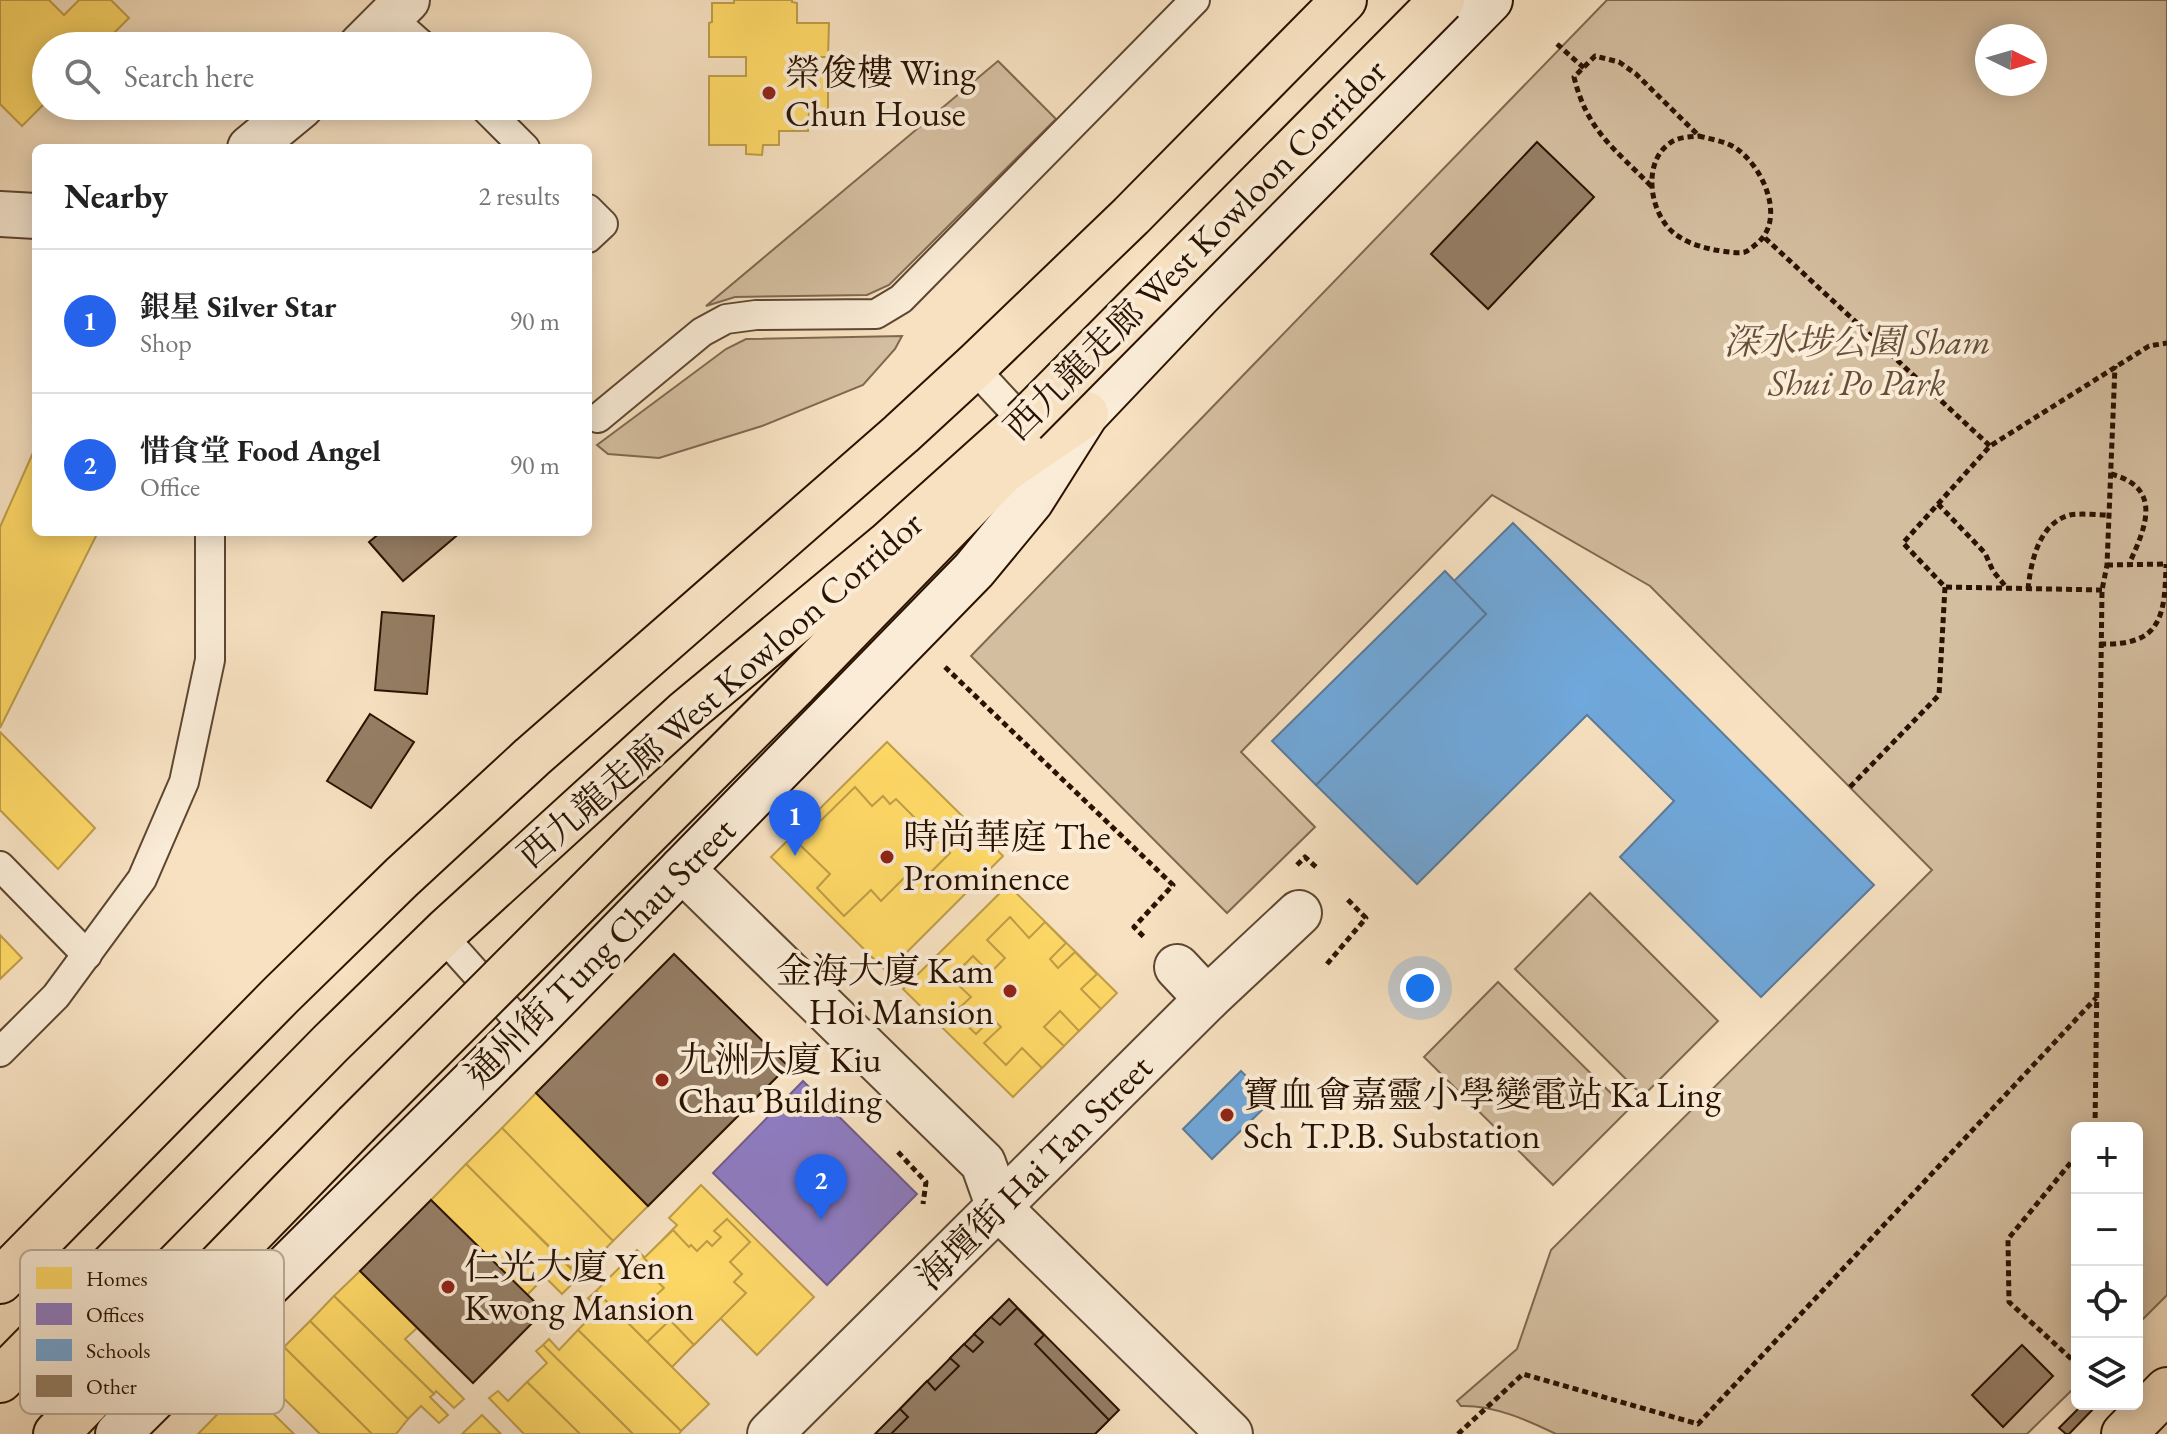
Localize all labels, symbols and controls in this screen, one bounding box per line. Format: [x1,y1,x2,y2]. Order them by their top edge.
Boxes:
north arrow [1975,24,2047,96]
search box [32,32,592,120]
street label: 西九龍走廊 West Kowloon Corridor [994,48,1396,450]
place label: 榮俊樓 Wing Chun House [785,49,976,137]
icon: search [60,54,104,98]
text: Search here [124,57,254,96]
marker: 榮俊樓 Wing Chun House [760,84,778,102]
text: Nearby [64,174,168,218]
text: 2 results [479,179,560,213]
text: 銀星 Silver Star [140,287,337,326]
text: 1 [83,304,97,338]
text: 90 m [510,304,560,338]
park label: 深水埗公園 Sham Shui Po Park [1724,318,1990,406]
text: Shop [140,326,192,360]
text: 惜食堂 Food Angel [140,431,381,470]
text: 2 [83,448,97,482]
text: 90 m [510,448,560,482]
text: Office [140,470,200,504]
street label: 西九龍走廊 West Kowloon Corridor [508,500,932,878]
pin: 1 [769,790,821,856]
street label: 通州街 Tung Chau Street [455,806,746,1097]
place label: 時尚華庭 The Prominence [903,813,1111,901]
marker: 時尚華庭 The Prominence [878,848,896,866]
place label: 金海大廈 Kam Hoi Mansion [776,947,994,1035]
your location [1400,968,1440,1008]
marker: 金海大廈 Kam Hoi Mansion [1001,982,1019,1000]
place label: 九洲大廈 Kiu Chau Building [678,1036,882,1124]
street label: 海壇街 Hai Tan Street [906,1044,1162,1300]
marker: 九洲大廈 Kiu Chau Building [653,1071,671,1089]
place label: 寶血會嘉靈小學變電站 Ka Ling Sch T.P.B. Substation [1243,1071,1721,1159]
marker: 寶血會嘉靈小學變電站 Ka Ling Sch T.P.B. Substation [1218,1106,1236,1124]
map controls [2071,1122,2143,1410]
button: + [2071,1122,2143,1194]
pin: 2 [795,1154,847,1220]
button: − [2071,1194,2143,1266]
place label: 仁光大廈 Yen Kwong Mansion [464,1243,694,1331]
legend [20,1250,284,1414]
text: Homes [86,1264,148,1293]
button: locate [2071,1266,2143,1338]
marker: 仁光大廈 Yen Kwong Mansion [439,1278,457,1296]
text: Offices [86,1300,144,1329]
text: Schools [86,1336,150,1365]
button: layers [2071,1338,2143,1410]
text: Other [86,1372,138,1401]

